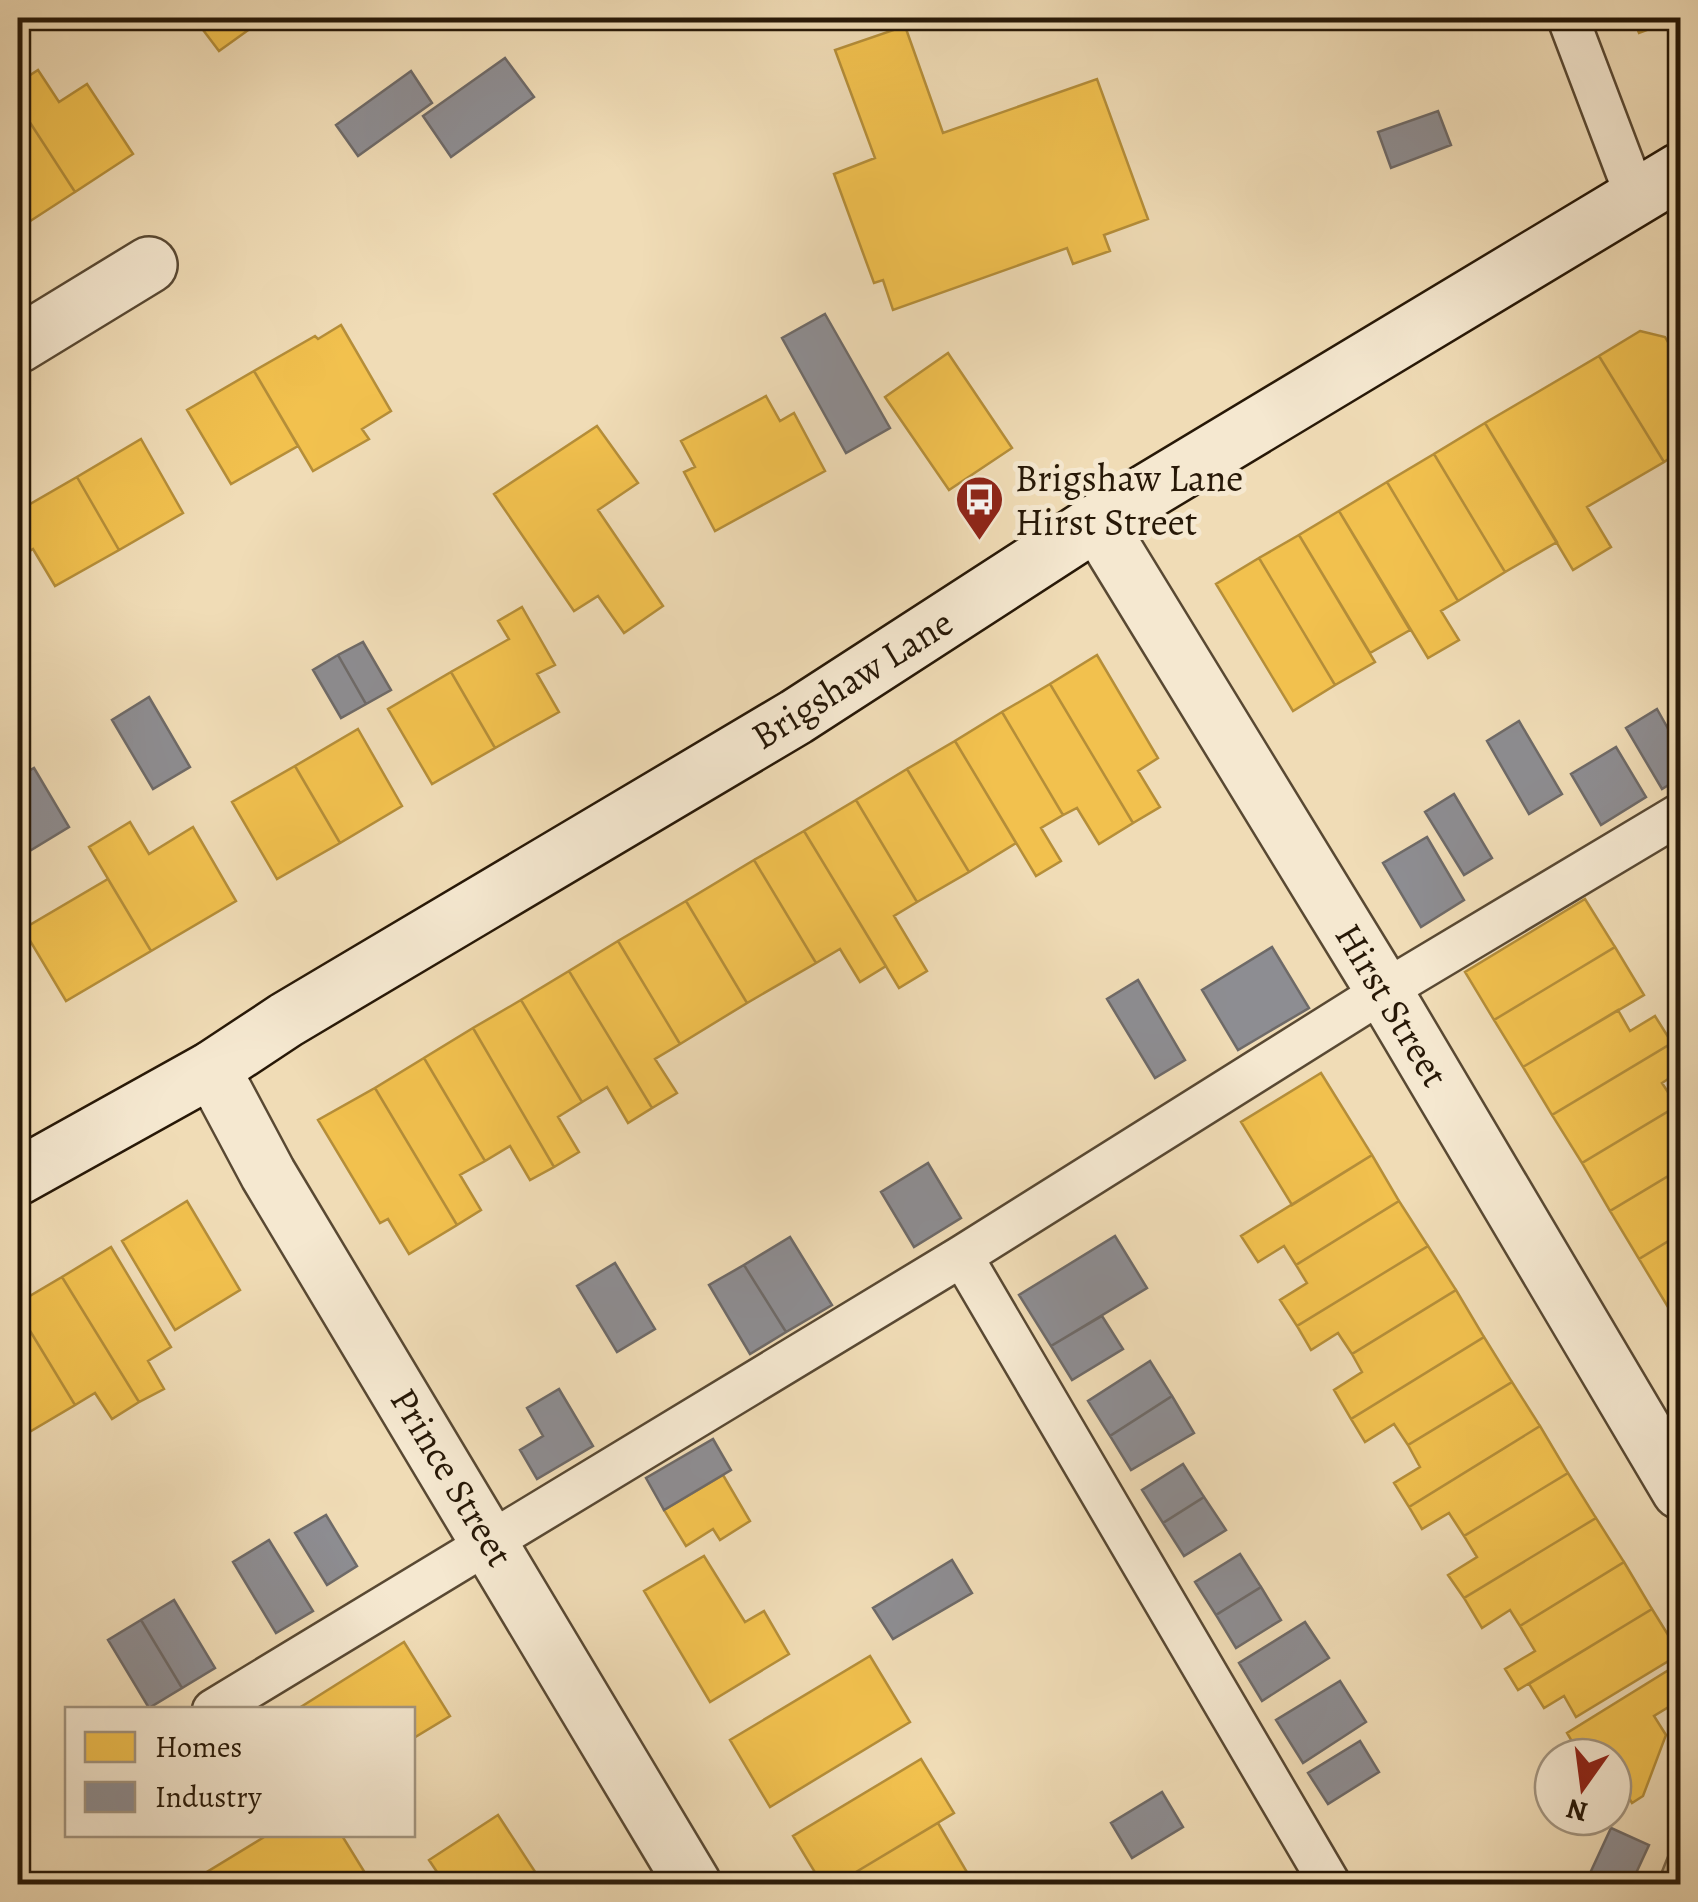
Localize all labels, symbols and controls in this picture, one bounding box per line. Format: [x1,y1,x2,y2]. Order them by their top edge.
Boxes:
place label: Brigshaw Lane Hirst Street [1015,452,1243,548]
bus stop icon: Brigshaw Lane Hirst Street [954,474,1006,542]
street label: Brigshaw Lane [741,596,963,762]
street label: Hirst Street [1323,913,1461,1097]
street label: Prince Street [378,1378,526,1576]
legend [65,1707,415,1837]
text: Homes [155,1727,242,1767]
north arrow [1533,1737,1633,1837]
text: Industry [155,1777,262,1817]
text: N [1563,1789,1592,1831]

